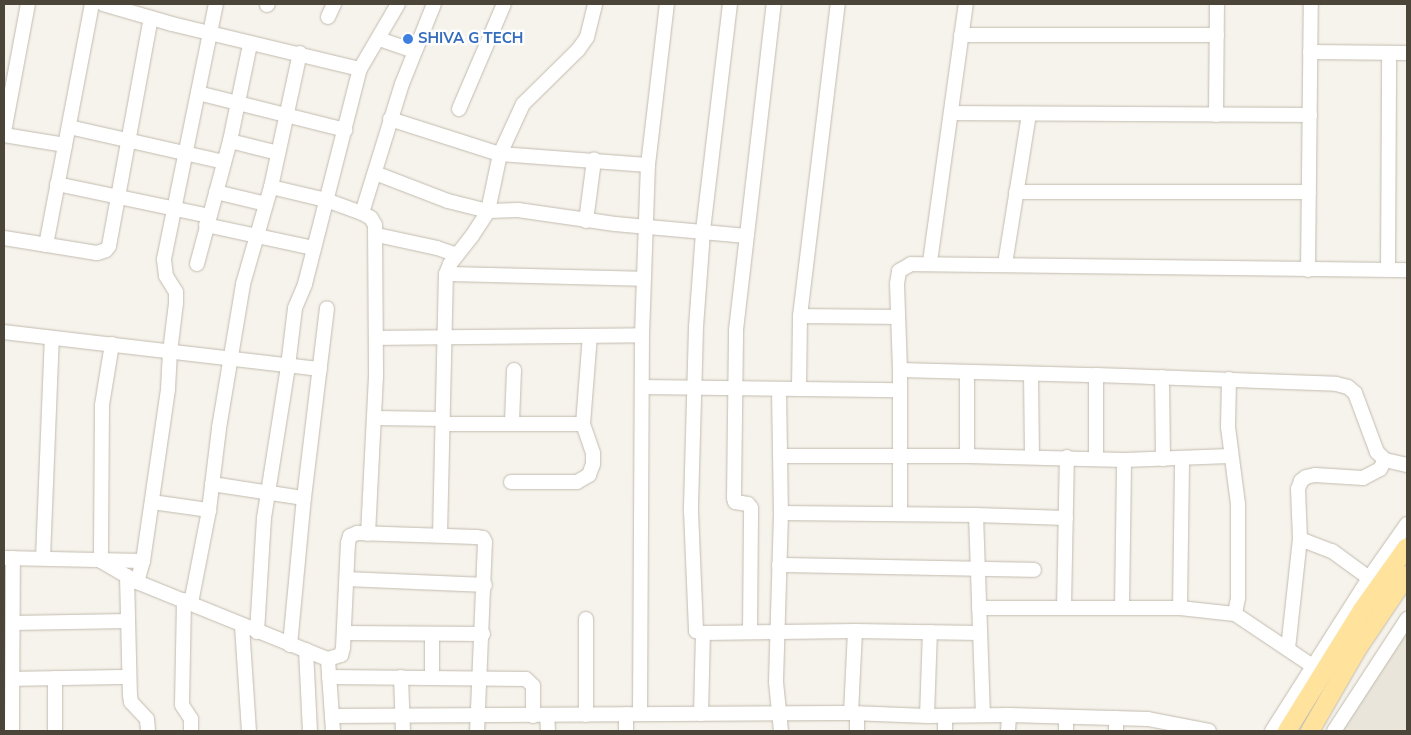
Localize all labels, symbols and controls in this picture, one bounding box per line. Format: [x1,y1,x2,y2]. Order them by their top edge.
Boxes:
place label: SHIVA G TECH [418,30,523,48]
marker: SHIVA G TECH [402,33,414,45]

